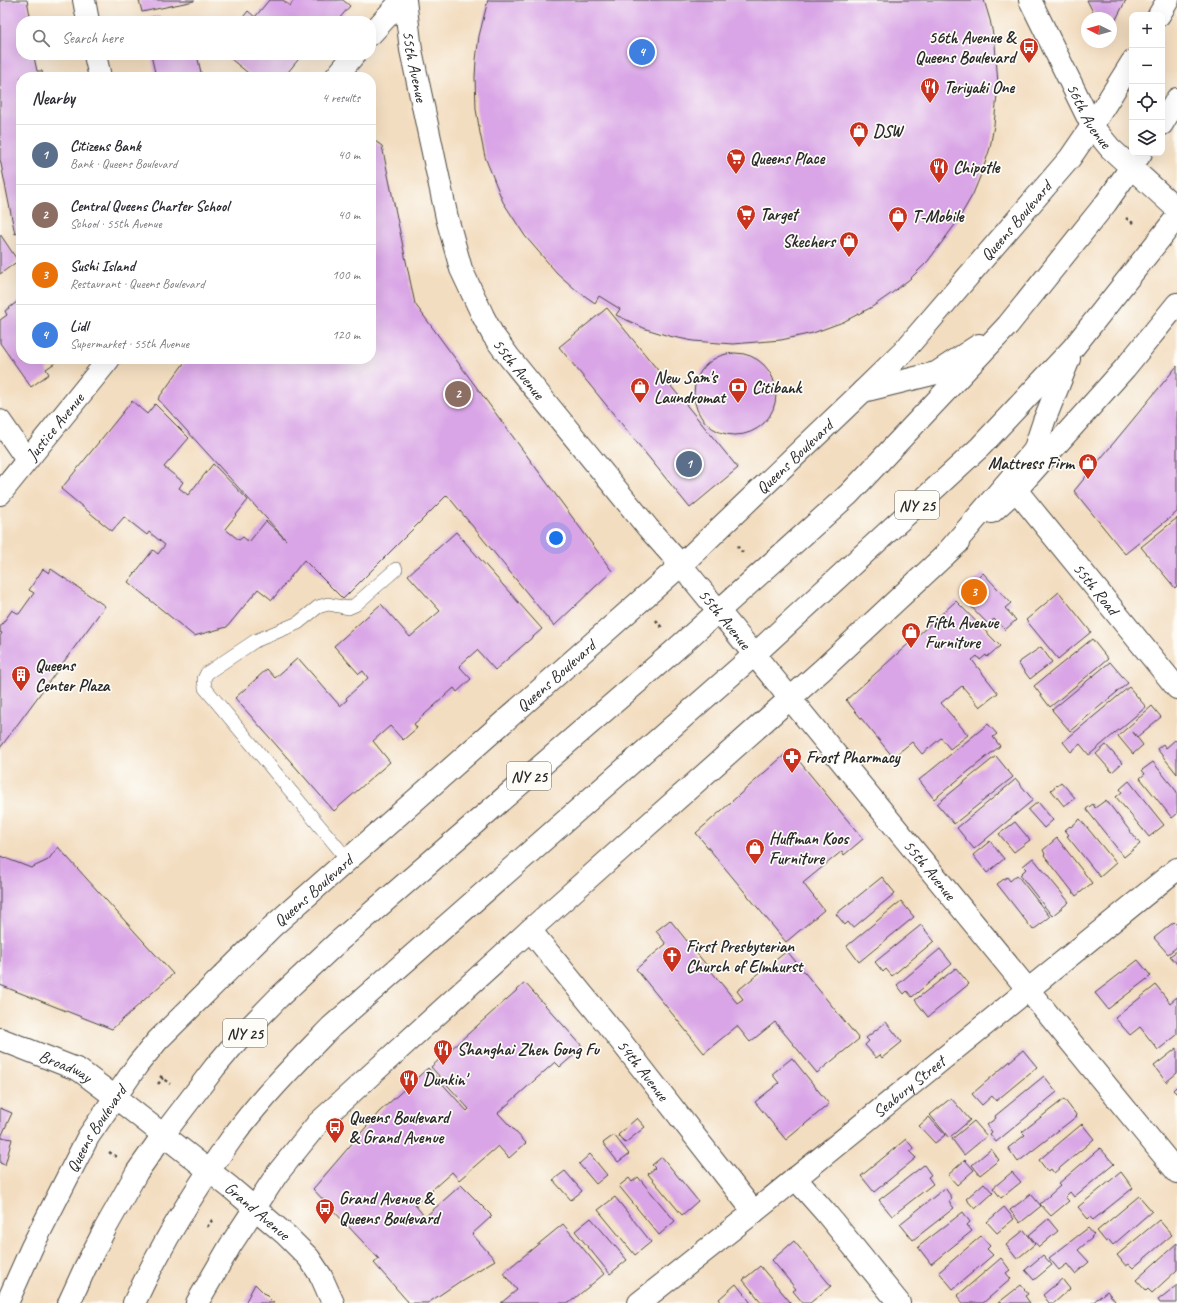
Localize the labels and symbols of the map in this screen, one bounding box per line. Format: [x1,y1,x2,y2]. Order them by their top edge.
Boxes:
north arrow [1081,12,1117,48]
place label: 56th Avenue & Queens Boulevard [915,27,1018,68]
street label: 55th Avenue [398,30,432,105]
bus stop icon: 56th Avenue & Queens Boulevard [1018,36,1040,64]
pin: 4 [629,37,655,67]
restaurant icon: Teriyaki One [919,76,941,104]
place label: Teriyaki One [944,77,1015,98]
street label: 56th Avenue [1062,80,1117,154]
shop icon: DSW [848,120,870,148]
place label: DSW [873,121,905,142]
supermarket icon: Queens Place [725,147,747,175]
place label: Queens Place [750,148,826,169]
restaurant icon: Chipotle [928,156,950,184]
place label: Chipotle [953,157,1001,178]
street label: Queens Boulevard [976,175,1058,265]
supermarket icon: Target [735,203,757,231]
place label: Target [760,204,800,225]
shop icon: T-Mobile [887,205,909,233]
place label: T-Mobile [912,206,965,227]
shop icon: Skechers [838,230,860,258]
place label: Skechers [782,231,837,252]
street label: 55th Avenue [488,334,550,405]
place label: New Sam's Laundromat [654,367,727,408]
shop icon: New Sam's Laundromat [629,376,651,404]
bank icon: Citibank [727,376,749,404]
place label: Citibank [752,377,803,398]
pin: 2 [445,379,471,409]
street label: Justice Avenue [21,387,90,465]
street label: Queens Boulevard [752,414,839,499]
pin: 1 [676,449,702,479]
shop icon: Mattress Firm [1077,452,1099,480]
place label: Mattress Firm [988,453,1075,474]
road number: NY 25 [895,491,939,519]
your location [546,528,566,548]
street label: 55th Road [1068,558,1125,621]
pin: 3 [961,577,987,607]
street label: 55th Avenue [694,585,756,655]
place label: Fifth Avenue Furniture [925,612,1001,653]
shop icon: Fifth Avenue Furniture [900,621,922,649]
street label: Queens Boulevard [512,634,602,717]
place label: Queens Center Plaza [35,655,111,696]
building icon: Queens Center Plaza [10,664,32,692]
pharmacy icon: Frost Pharmacy [781,746,803,774]
place label: Frost Pharmacy [806,747,901,768]
road number: NY 25 [507,762,551,790]
place label: Huffman Koos Furniture [769,828,850,869]
street label: 55th Avenue [899,835,961,906]
shop icon: Huffman Koos Furniture [744,837,766,865]
street label: Queens Boulevard [270,849,359,931]
place label: First Presbyterian Church of Elmhurst [686,936,805,977]
church icon: First Presbyterian Church of Elmhurst [661,945,683,973]
road number: NY 25 [223,1019,267,1047]
street label: 54th Avenue [612,1035,674,1106]
restaurant icon: Shanghai Zhen Gong Fu [432,1038,454,1066]
place label: Shanghai Zhen Gong Fu [457,1039,600,1060]
street label: Broadway [36,1045,97,1088]
street label: Seabury Street [869,1050,951,1122]
restaurant icon: Dunkin' [398,1068,420,1096]
place label: Dunkin' [423,1069,471,1090]
street label: Queens Boulevard [62,1079,133,1176]
place label: Queens Boulevard & Grand Avenue [349,1107,452,1148]
bus stop icon: Queens Boulevard & Grand Avenue [324,1116,346,1144]
street label: Grand Avenue [220,1177,295,1246]
place label: Grand Avenue & Queens Boulevard [339,1188,442,1229]
bus stop icon: Grand Avenue & Queens Boulevard [314,1197,336,1225]

